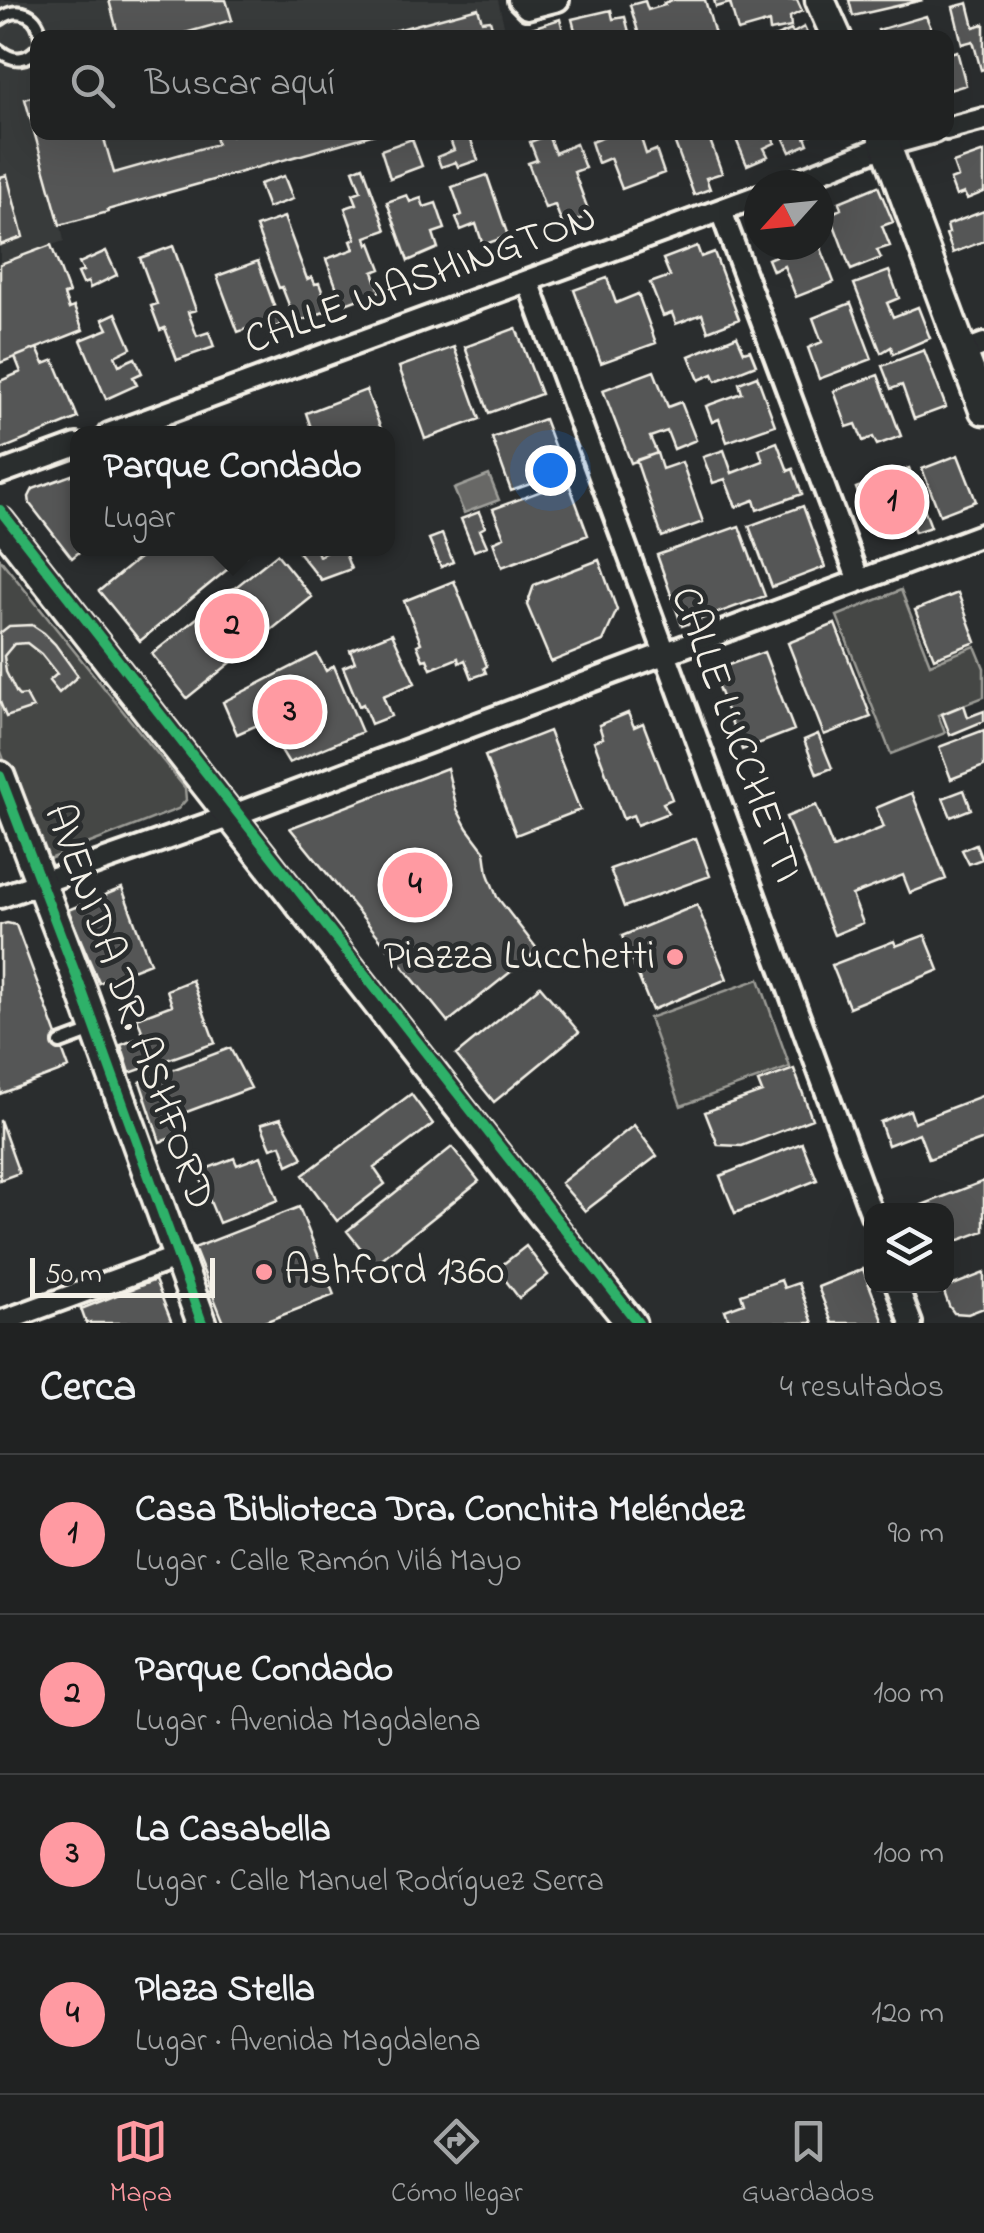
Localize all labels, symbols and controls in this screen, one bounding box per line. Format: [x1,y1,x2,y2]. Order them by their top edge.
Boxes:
search box [30,30,954,140]
text: Buscar aquí [145,57,335,113]
icon: search [65,58,120,113]
north arrow [744,170,834,260]
street label: CALLE WASHINGTON [237,188,605,372]
popup [70,426,395,556]
text: Parque Condado [103,440,362,496]
your location [525,445,576,496]
pin: 1 [860,464,924,540]
text: Lugar [103,496,175,543]
street label: CALLE LUCCHETTI [653,579,817,891]
pin: 2 [200,588,264,664]
pin: 3 [258,674,322,750]
street label: AVENIDA DR. ASHFORD [26,796,230,1218]
pin: 4 [382,848,448,922]
place label: Piazza Lucchetti [383,927,655,988]
marker: Piazza Lucchetti [664,946,686,968]
map controls [864,1203,954,1293]
button: layers [864,1203,954,1293]
place label: Ashford 1360 [284,1242,504,1303]
scale bar [30,1253,215,1298]
text: 50 m [45,1255,102,1296]
marker: Ashford 1360 [253,1261,275,1283]
text: Cerca [40,1358,136,1419]
text: 4 resultados [780,1365,944,1412]
text: Casa Biblioteca Dra. Conchita Meléndez [135,1483,745,1539]
text: 1 [67,1511,78,1558]
text: 90 m [888,1511,944,1558]
text: Lugar · Calle Ramón Vilá Mayo [135,1539,522,1586]
text: Parque Condado [135,1643,393,1699]
text: 2 [65,1671,80,1718]
text: 100 m [873,1671,944,1718]
text: Lugar · Avenida Magdalena [135,1699,481,1746]
text: La Casabella [135,1803,331,1859]
text: 3 [66,1831,79,1878]
text: 100 m [873,1831,944,1878]
text: Lugar · Calle Manuel Rodríguez Serra [135,1859,604,1906]
text: Plaza Stella [135,1963,315,2019]
text: 4 [66,1991,79,2038]
text: 120 m [871,1991,944,2038]
text: Lugar · Avenida Magdalena [135,2019,481,2066]
tab: Mapa [110,2114,172,2215]
tab: Cómo llegar [391,2114,523,2215]
tab: Guardados [742,2114,874,2215]

